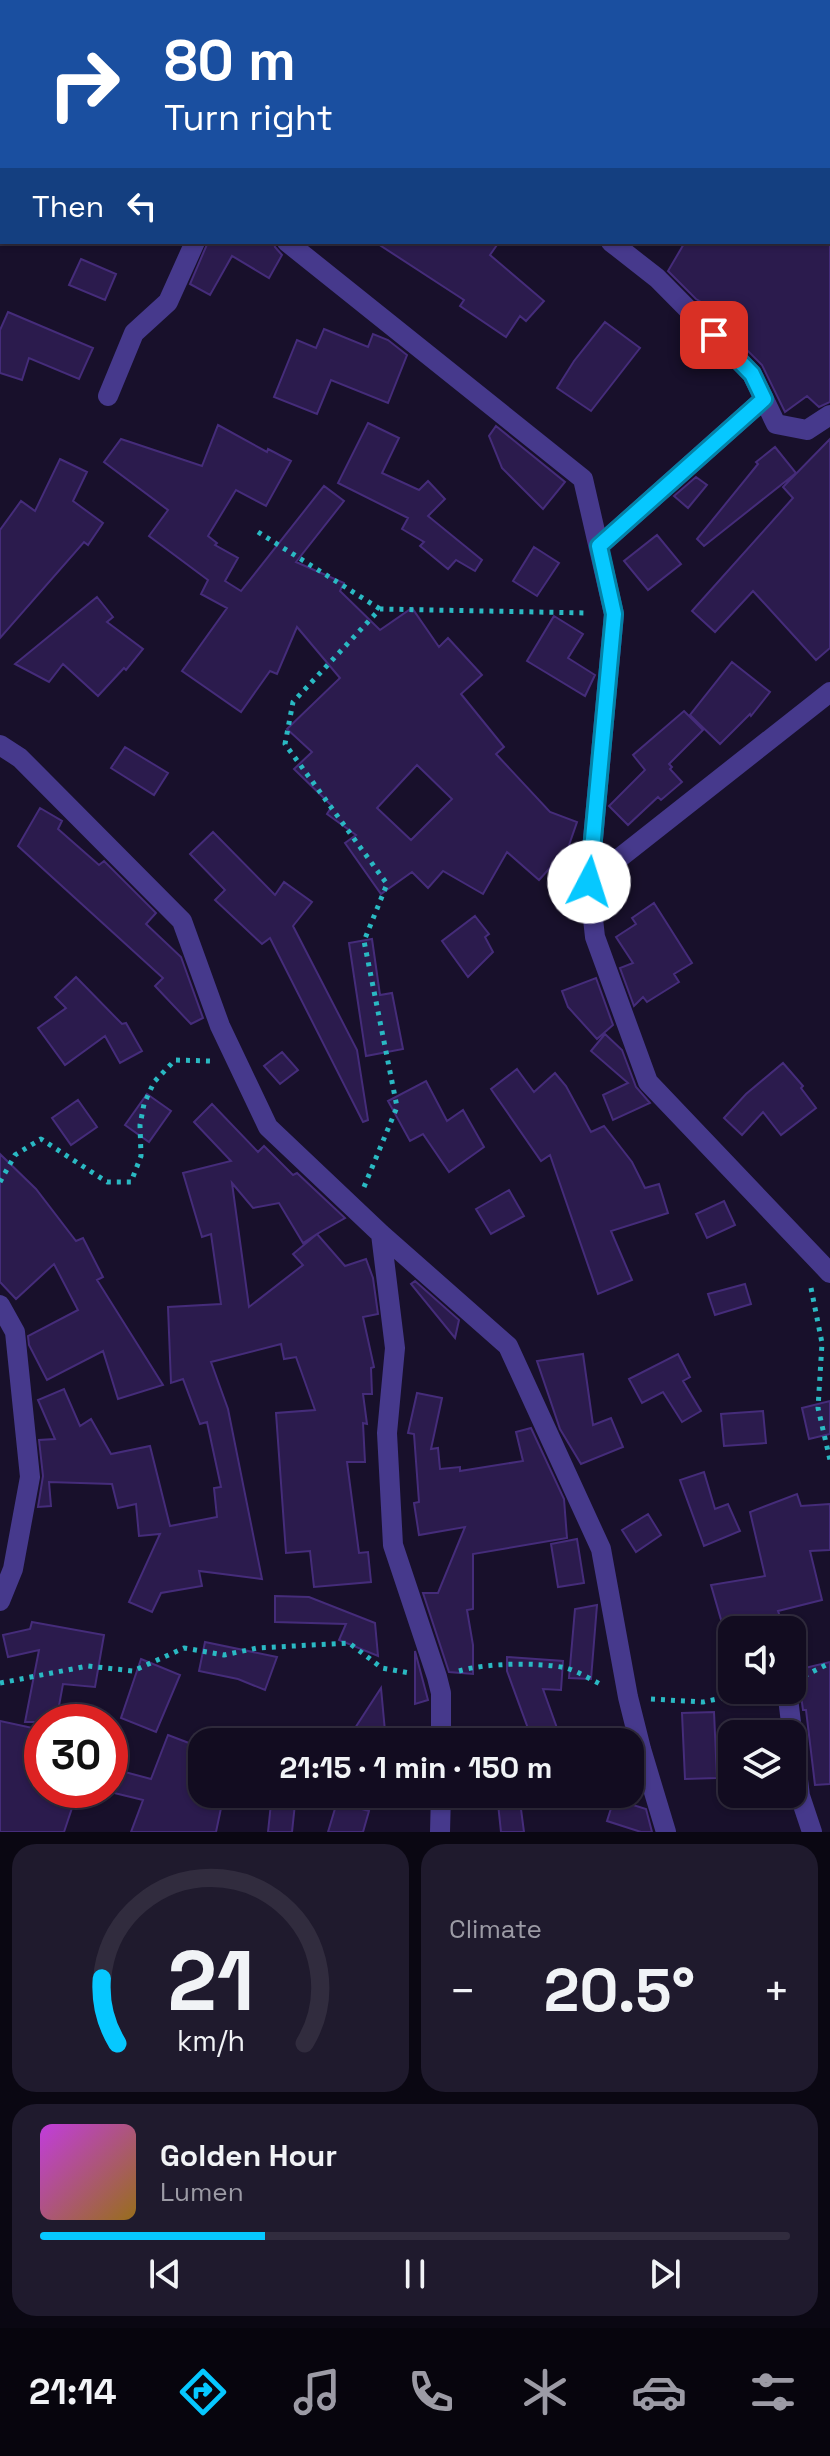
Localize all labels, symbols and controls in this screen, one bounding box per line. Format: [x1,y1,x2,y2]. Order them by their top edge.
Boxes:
text: 80 m [164,25,296,96]
icon: right [32,32,136,136]
text: Turn right [164,95,333,141]
icon: left [120,184,164,228]
text: Then [32,187,104,226]
pin [680,301,748,369]
icon: arrive [692,313,736,357]
position arrow [547,840,631,924]
map controls [718,1616,806,1808]
button: sound [718,1616,806,1704]
speed limit sign: 30 [24,1704,128,1808]
button: layers [718,1720,806,1808]
text: 21:15 · 1 min · 150 m [280,1748,552,1787]
text: Climate [449,1912,542,1946]
text: 21 [167,1928,254,2034]
text: 20.5° [544,1952,695,2029]
text: − [449,1963,476,2019]
text: + [763,1963,790,2019]
text: km/h [176,2023,245,2059]
text: Golden Hour [160,2136,337,2175]
text: Lumen [160,2175,244,2209]
icon: previous [143,2252,187,2296]
icon: pause [393,2252,437,2296]
icon: next [643,2252,687,2296]
icon: directions [175,2364,231,2420]
icon: music [289,2364,345,2420]
icon: phone [403,2364,459,2420]
icon: climate [517,2364,573,2420]
icon: car [631,2364,687,2420]
icon: filters [745,2364,801,2420]
text: 21:14 [29,2369,117,2415]

